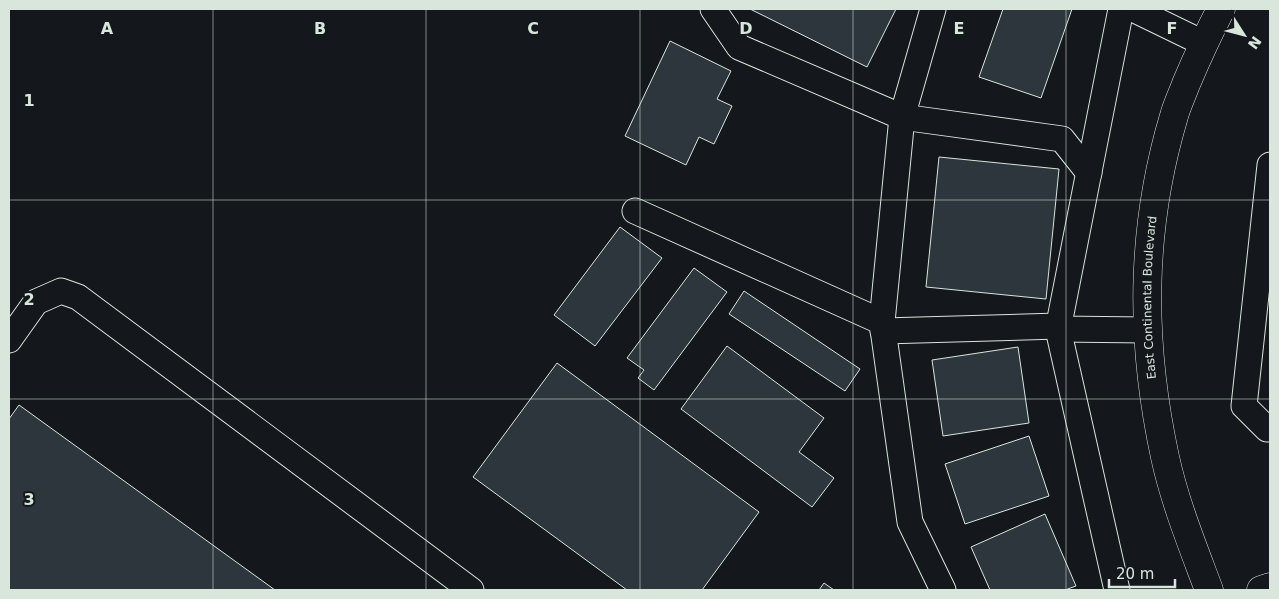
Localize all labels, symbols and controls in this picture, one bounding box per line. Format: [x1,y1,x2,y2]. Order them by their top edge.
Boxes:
north arrow [1219,10,1269,60]
text: A [101,19,114,38]
text: B [314,19,326,38]
text: C [527,19,539,38]
text: D [739,19,753,38]
text: E [954,19,964,38]
text: F [1167,19,1177,38]
text: N [1245,33,1264,52]
text: 1 [23,91,35,110]
street label: East Continental Boulevard [1140,215,1160,380]
text: 2 [23,290,35,309]
text: 3 [23,490,35,509]
scale bar [1109,556,1175,588]
text: 20 m [1116,565,1154,583]

